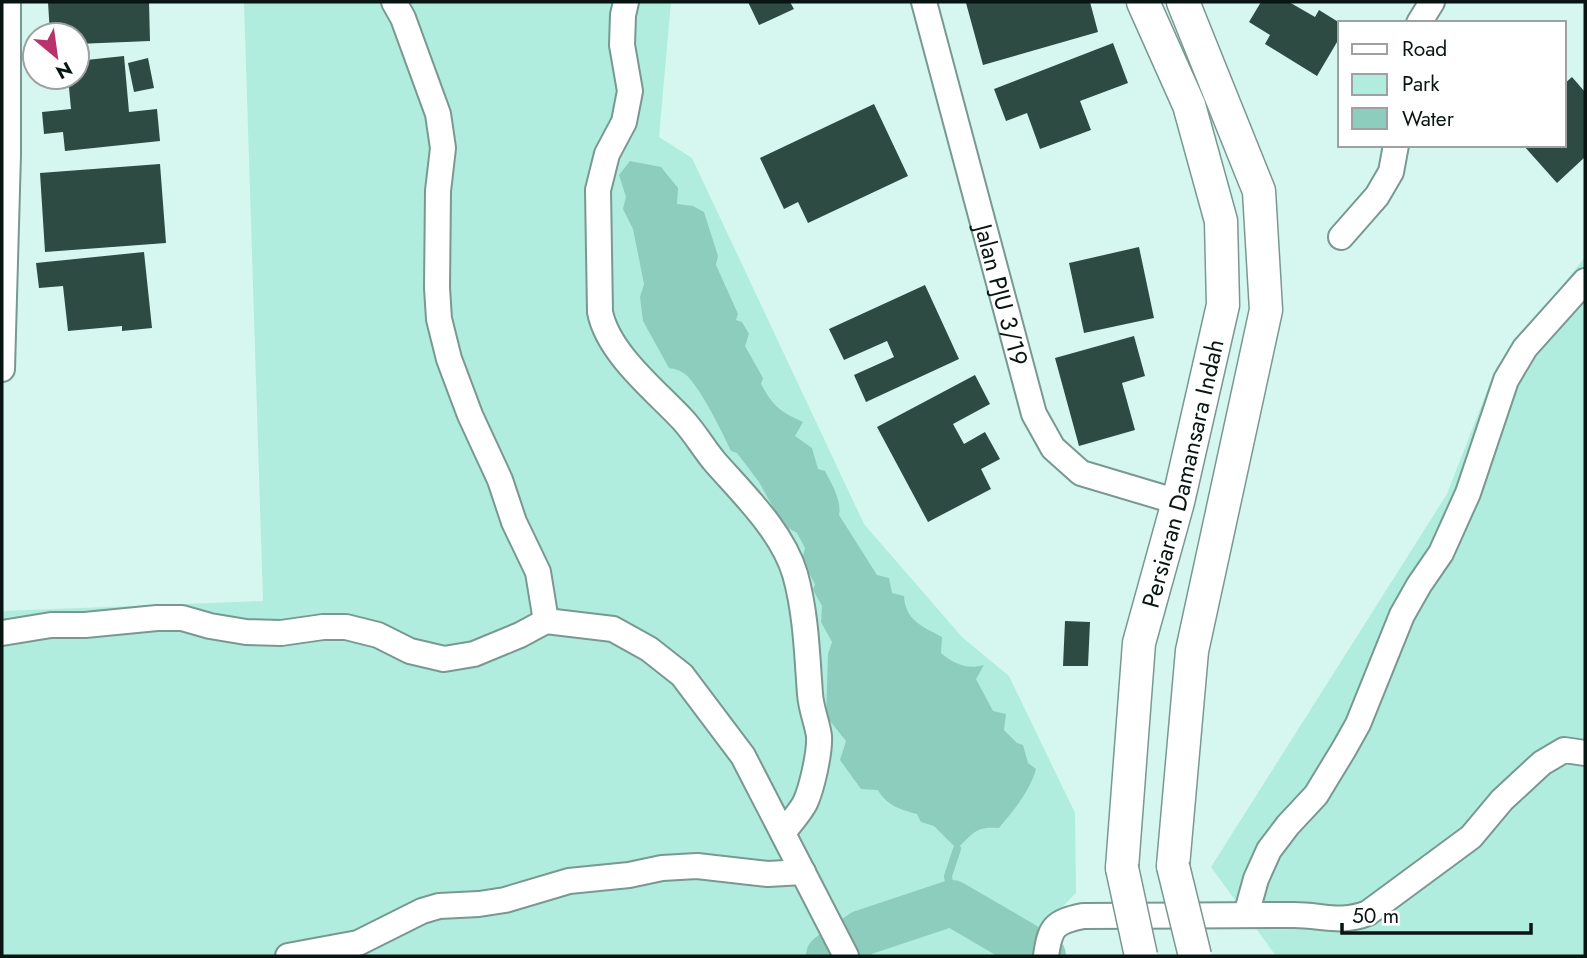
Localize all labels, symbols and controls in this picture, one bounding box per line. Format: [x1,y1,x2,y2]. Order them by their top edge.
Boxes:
north arrow [21,21,91,91]
legend [1338,21,1566,147]
text: Road [1402,34,1447,64]
text: N [51,55,77,86]
text: Park [1402,69,1440,99]
text: Water [1402,104,1455,134]
street label: Jalan PJU 3/19 [966,217,1038,369]
street label: Persiaran Damansara Indah [1132,336,1232,611]
scale bar [1342,892,1531,936]
text: 50 m [1352,901,1399,931]

